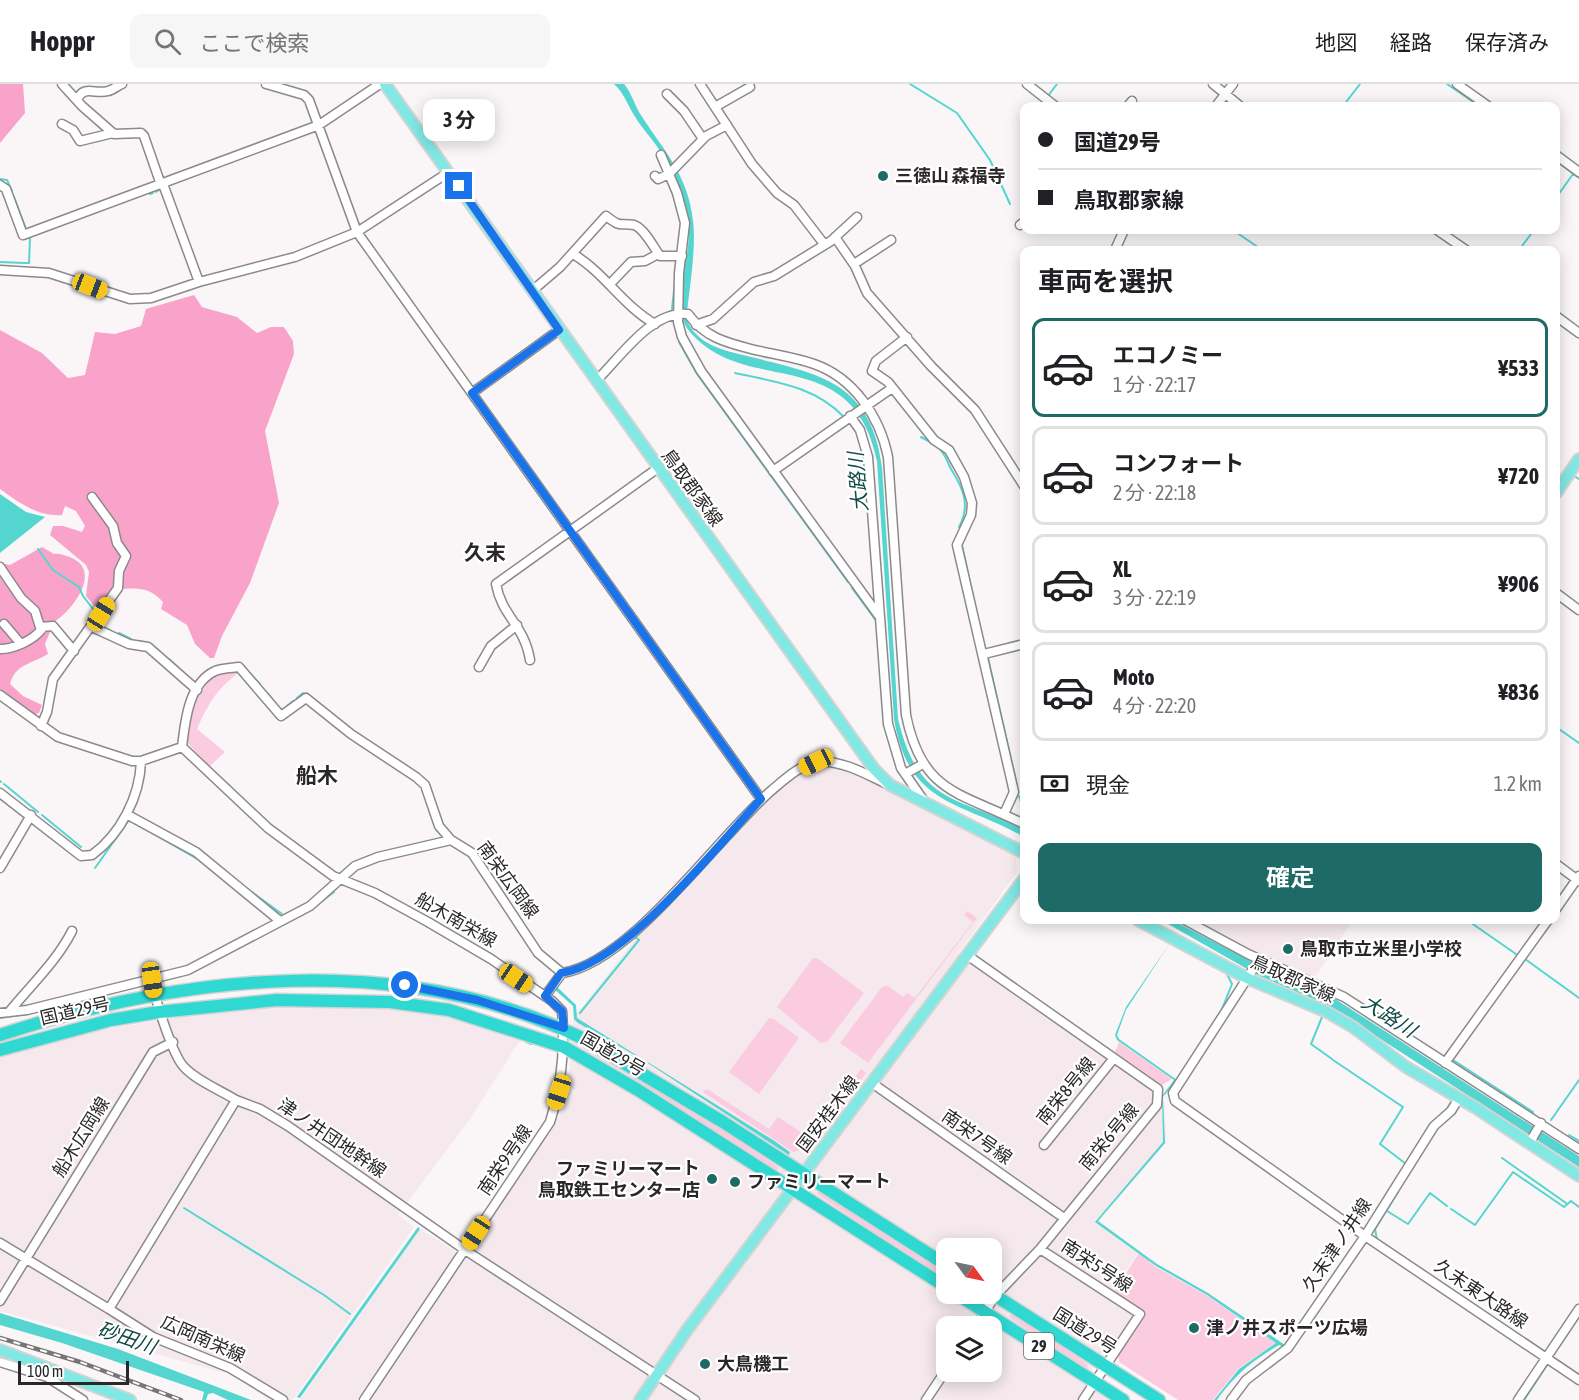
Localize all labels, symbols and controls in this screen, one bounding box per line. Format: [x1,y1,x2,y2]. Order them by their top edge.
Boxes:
search box [130,14,550,68]
text: Hoppr [30,25,94,57]
icon: search [151,25,184,58]
text: ここで検索 [199,30,309,56]
text: 地図 [1315,30,1357,54]
text: 経路 [1390,30,1432,54]
text: 保存済み [1465,30,1549,54]
callout: 3 分 [423,99,495,141]
text: 3 分 [443,108,475,131]
text: 国道29号 [1074,129,1161,155]
place label: 三徳山 森福寺 [895,165,1005,186]
marker: 三徳山 森福寺 [876,169,890,183]
route end [445,172,472,199]
text: 鳥取郡家線 [1074,187,1184,213]
text: 車両を選択 [1038,266,1173,297]
car [70,271,110,301]
icon: car [1041,341,1095,395]
text: エコノミー [1113,342,1223,368]
text: ¥533 [1498,355,1539,381]
text: 1 分 · 22:17 [1113,373,1196,396]
street label: 鳥取郡家線 [657,445,727,530]
water label: 大路川 [843,449,872,513]
icon: car [1041,449,1095,503]
text: コンフォート [1113,450,1244,476]
text: ¥720 [1498,463,1539,489]
text: 2 分 · 22:18 [1113,481,1196,504]
district label: 久末 [464,540,506,564]
text: XL [1113,556,1131,582]
icon: car [1041,557,1095,611]
text: ¥906 [1498,571,1539,597]
text: 3 分 · 22:19 [1113,586,1196,609]
car [84,594,118,634]
text: Moto [1113,664,1155,690]
icon: car [1041,665,1095,719]
text: ¥836 [1498,679,1539,705]
text: 4 分 · 22:20 [1113,694,1196,717]
car [796,746,836,778]
district label: 船木 [296,763,338,787]
icon: cash [1038,767,1071,800]
text: 現金 [1086,772,1130,798]
text: 1.2 km [1494,772,1542,795]
street label: 南栄広岡線 [473,837,543,922]
button: 確定 [1038,843,1542,912]
street label: 船木南栄線 [412,888,500,951]
place label: 鳥取市立米里小学校 [1300,938,1462,959]
marker: 鳥取市立米里小学校 [1281,942,1295,956]
street label: 鳥取郡家線 [1248,951,1339,1006]
car [496,960,536,996]
car [141,961,163,999]
route start [391,971,418,998]
water label: 大路川 [1358,990,1422,1043]
street label: 国道29号 [38,992,112,1029]
street label: 国道29号 [577,1027,649,1080]
street label: 南栄8号線 [1032,1053,1099,1129]
street label: 国安桂木線 [792,1071,863,1156]
car [545,1072,573,1112]
street label: 船木広岡線 [48,1093,113,1180]
street label: 津ノ井団地幹線 [274,1094,390,1182]
street label: 南栄6号線 [1075,1099,1143,1174]
street label: 南栄7号線 [938,1105,1016,1168]
street label: 南栄9号線 [473,1120,536,1199]
place label: ファミリーマート 鳥取鉄工センター店 [538,1158,700,1200]
place label: ファミリーマート [747,1171,891,1192]
marker: ファミリーマート 鳥取鉄工センター店 [705,1172,719,1186]
marker: ファミリーマート [728,1175,742,1189]
street label: 久末津ノ井線 [1298,1194,1375,1295]
car [459,1213,493,1253]
street label: 南栄5号線 [1058,1235,1137,1296]
north arrow [936,1238,1002,1304]
map controls [936,1238,1002,1382]
street label: 久末東大路線 [1431,1255,1532,1332]
street label: 国道29号 [1050,1303,1121,1358]
street label: 広岡南栄線 [158,1311,249,1366]
button: layers [936,1316,1002,1382]
water label: 砂田川 [95,1317,161,1359]
place label: 津ノ井スポーツ広場 [1206,1317,1368,1338]
marker: 津ノ井スポーツ広場 [1187,1321,1201,1335]
road number: 29 [1024,1333,1054,1359]
place label: 大鳥機工 [717,1353,789,1374]
marker: 大鳥機工 [698,1357,712,1371]
scale bar [18,1358,129,1386]
text: 100 m [27,1362,63,1380]

